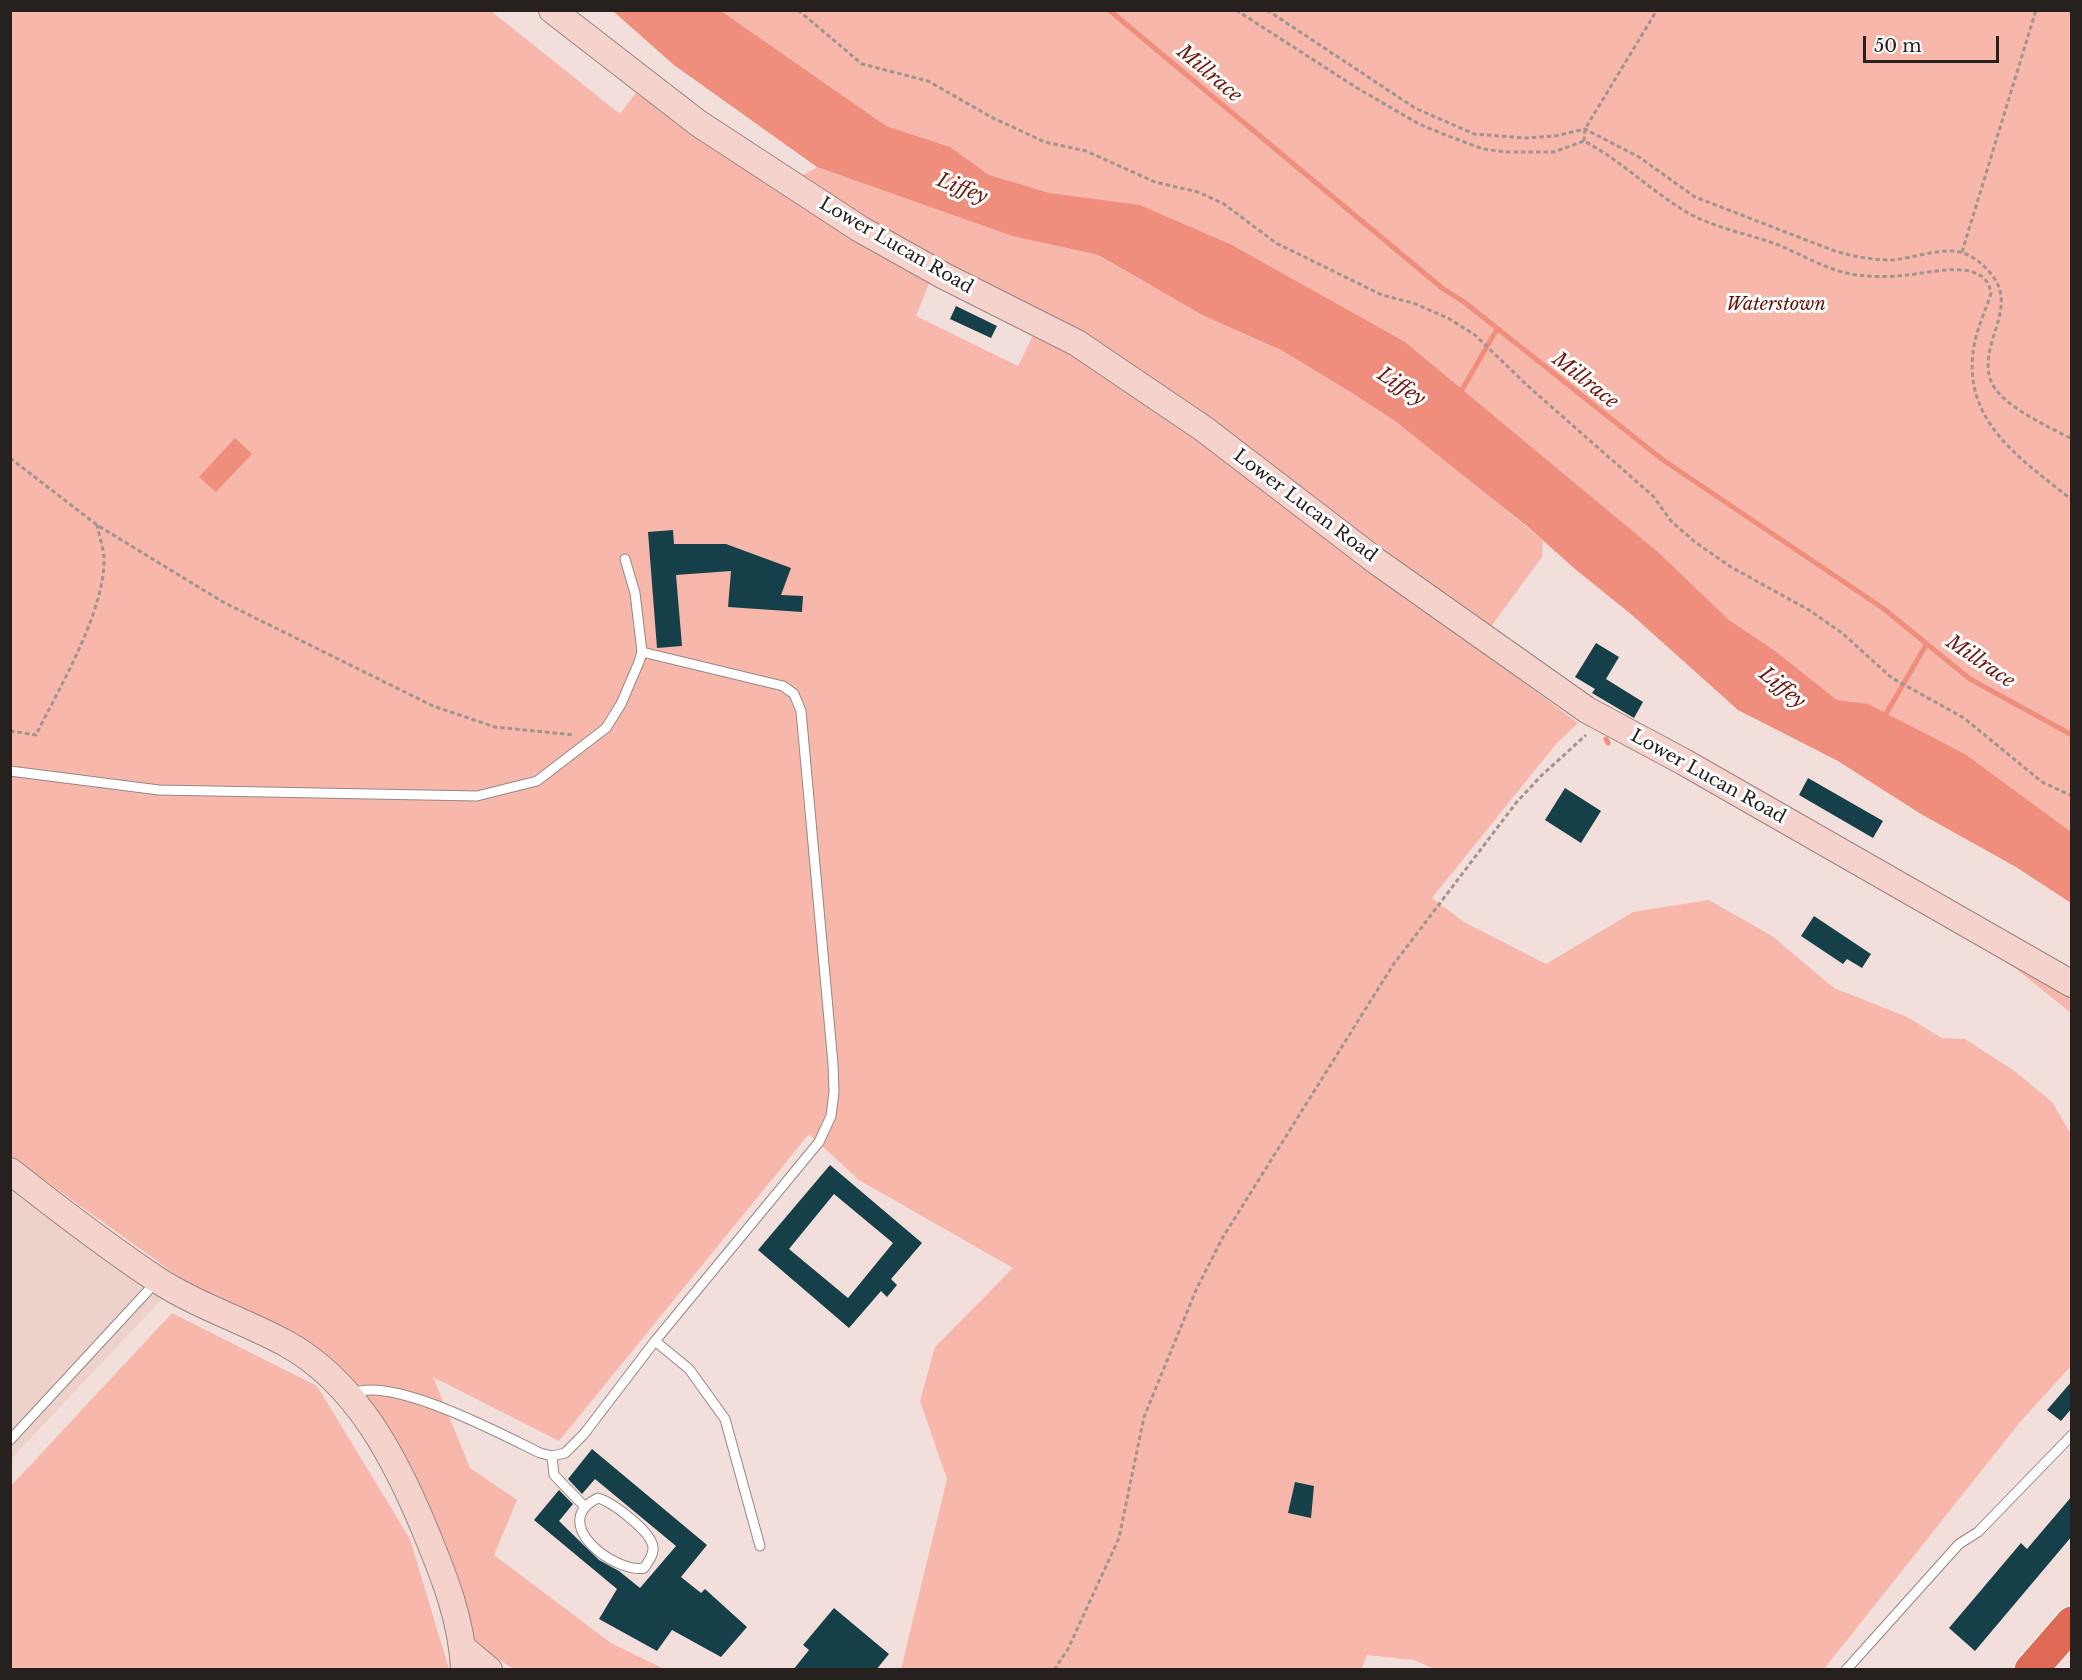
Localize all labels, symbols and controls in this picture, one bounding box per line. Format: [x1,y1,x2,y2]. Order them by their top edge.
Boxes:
scale bar [1866,24,2002,62]
text: 50 m [1874,35,1922,57]
water label: Millrace [1172,40,1246,108]
water label: Liffey [933,168,991,210]
street label: Lower Lucan Road [815,193,977,299]
park label: Waterstown [1726,294,1826,316]
water label: Millrace [1547,348,1623,414]
water label: Liffey [1372,363,1430,411]
street label: Lower Lucan Road [1229,445,1381,567]
water label: Millrace [1941,630,2019,694]
water label: Liffey [1754,662,1810,714]
street label: Lower Lucan Road [1627,725,1789,829]

